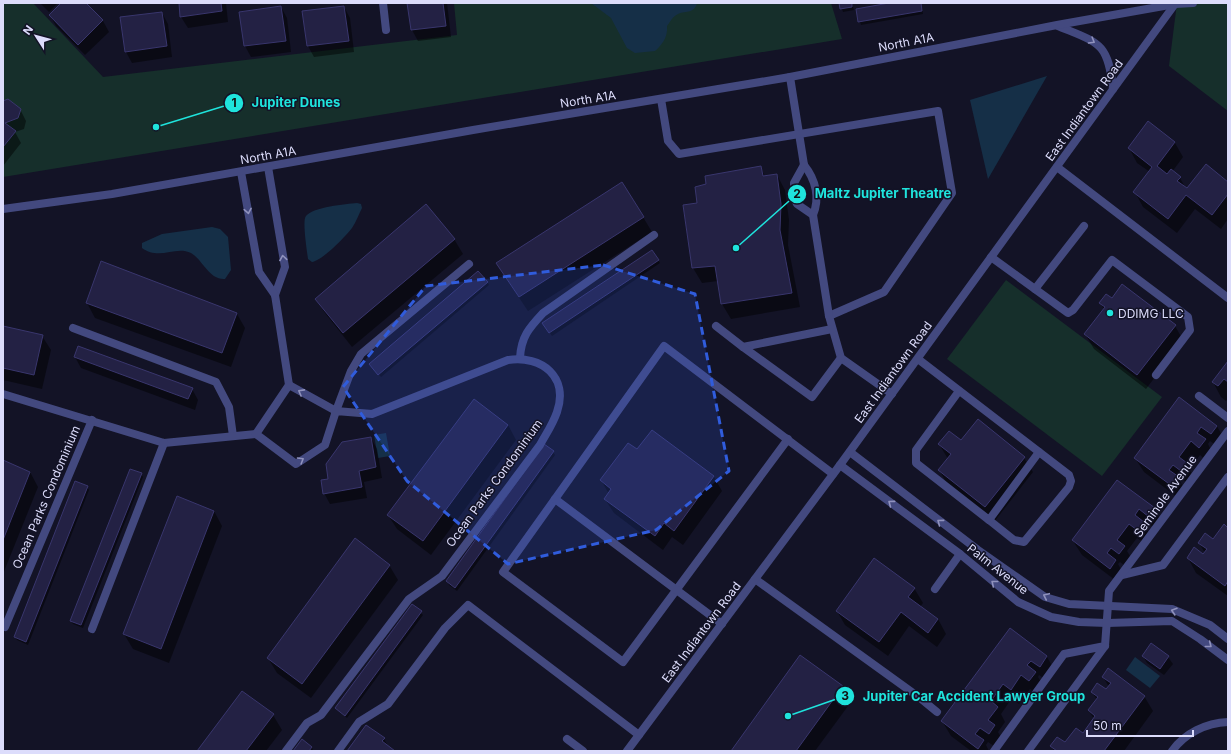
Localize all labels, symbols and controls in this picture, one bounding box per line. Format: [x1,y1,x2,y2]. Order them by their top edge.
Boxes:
north arrow [16,16,56,56]
text: N [20,23,36,38]
street label: North A1A [877,29,935,55]
one-way arrow [1088,37,1095,44]
street label: East Indiantown Road [1042,56,1126,164]
street label: North A1A [559,87,617,111]
callout: Jupiter Dunes [224,90,349,115]
text: Jupiter Dunes [252,94,340,110]
text: 1 [231,95,237,110]
street label: North A1A [239,143,297,167]
callout: Maltz Jupiter Theatre [787,181,959,206]
text: Maltz Jupiter Theatre [815,185,951,201]
text: 2 [793,186,801,201]
one-way arrow [243,208,252,214]
one-way arrow [279,254,288,261]
place label: DDIMG LLC [1118,306,1184,321]
marker: DDIMG LLC [1105,308,1115,318]
street label: East Indiantown Road [851,318,935,426]
one-way arrow [298,390,306,397]
street label: Ocean Parks Condominium [443,416,545,550]
street label: Ocean Parks Condominium [9,423,83,571]
street label: Seminole Avenue [1130,452,1200,540]
one-way arrow [297,457,304,464]
one-way arrow [889,501,896,508]
one-way arrow [938,519,945,526]
street label: Palm Avenue [964,541,1032,597]
street label: East Indiantown Road [658,579,744,685]
one-way arrow [992,580,999,587]
one-way arrow [1043,593,1050,601]
one-way arrow [1171,607,1178,616]
one-way arrow [1204,640,1211,647]
callout: Jupiter Car Accident Lawyer Group [835,684,1093,709]
text: 3 [841,688,849,703]
text: Jupiter Car Accident Lawyer Group [863,688,1085,704]
scale bar [1087,712,1193,738]
text: 50 m [1093,718,1122,733]

